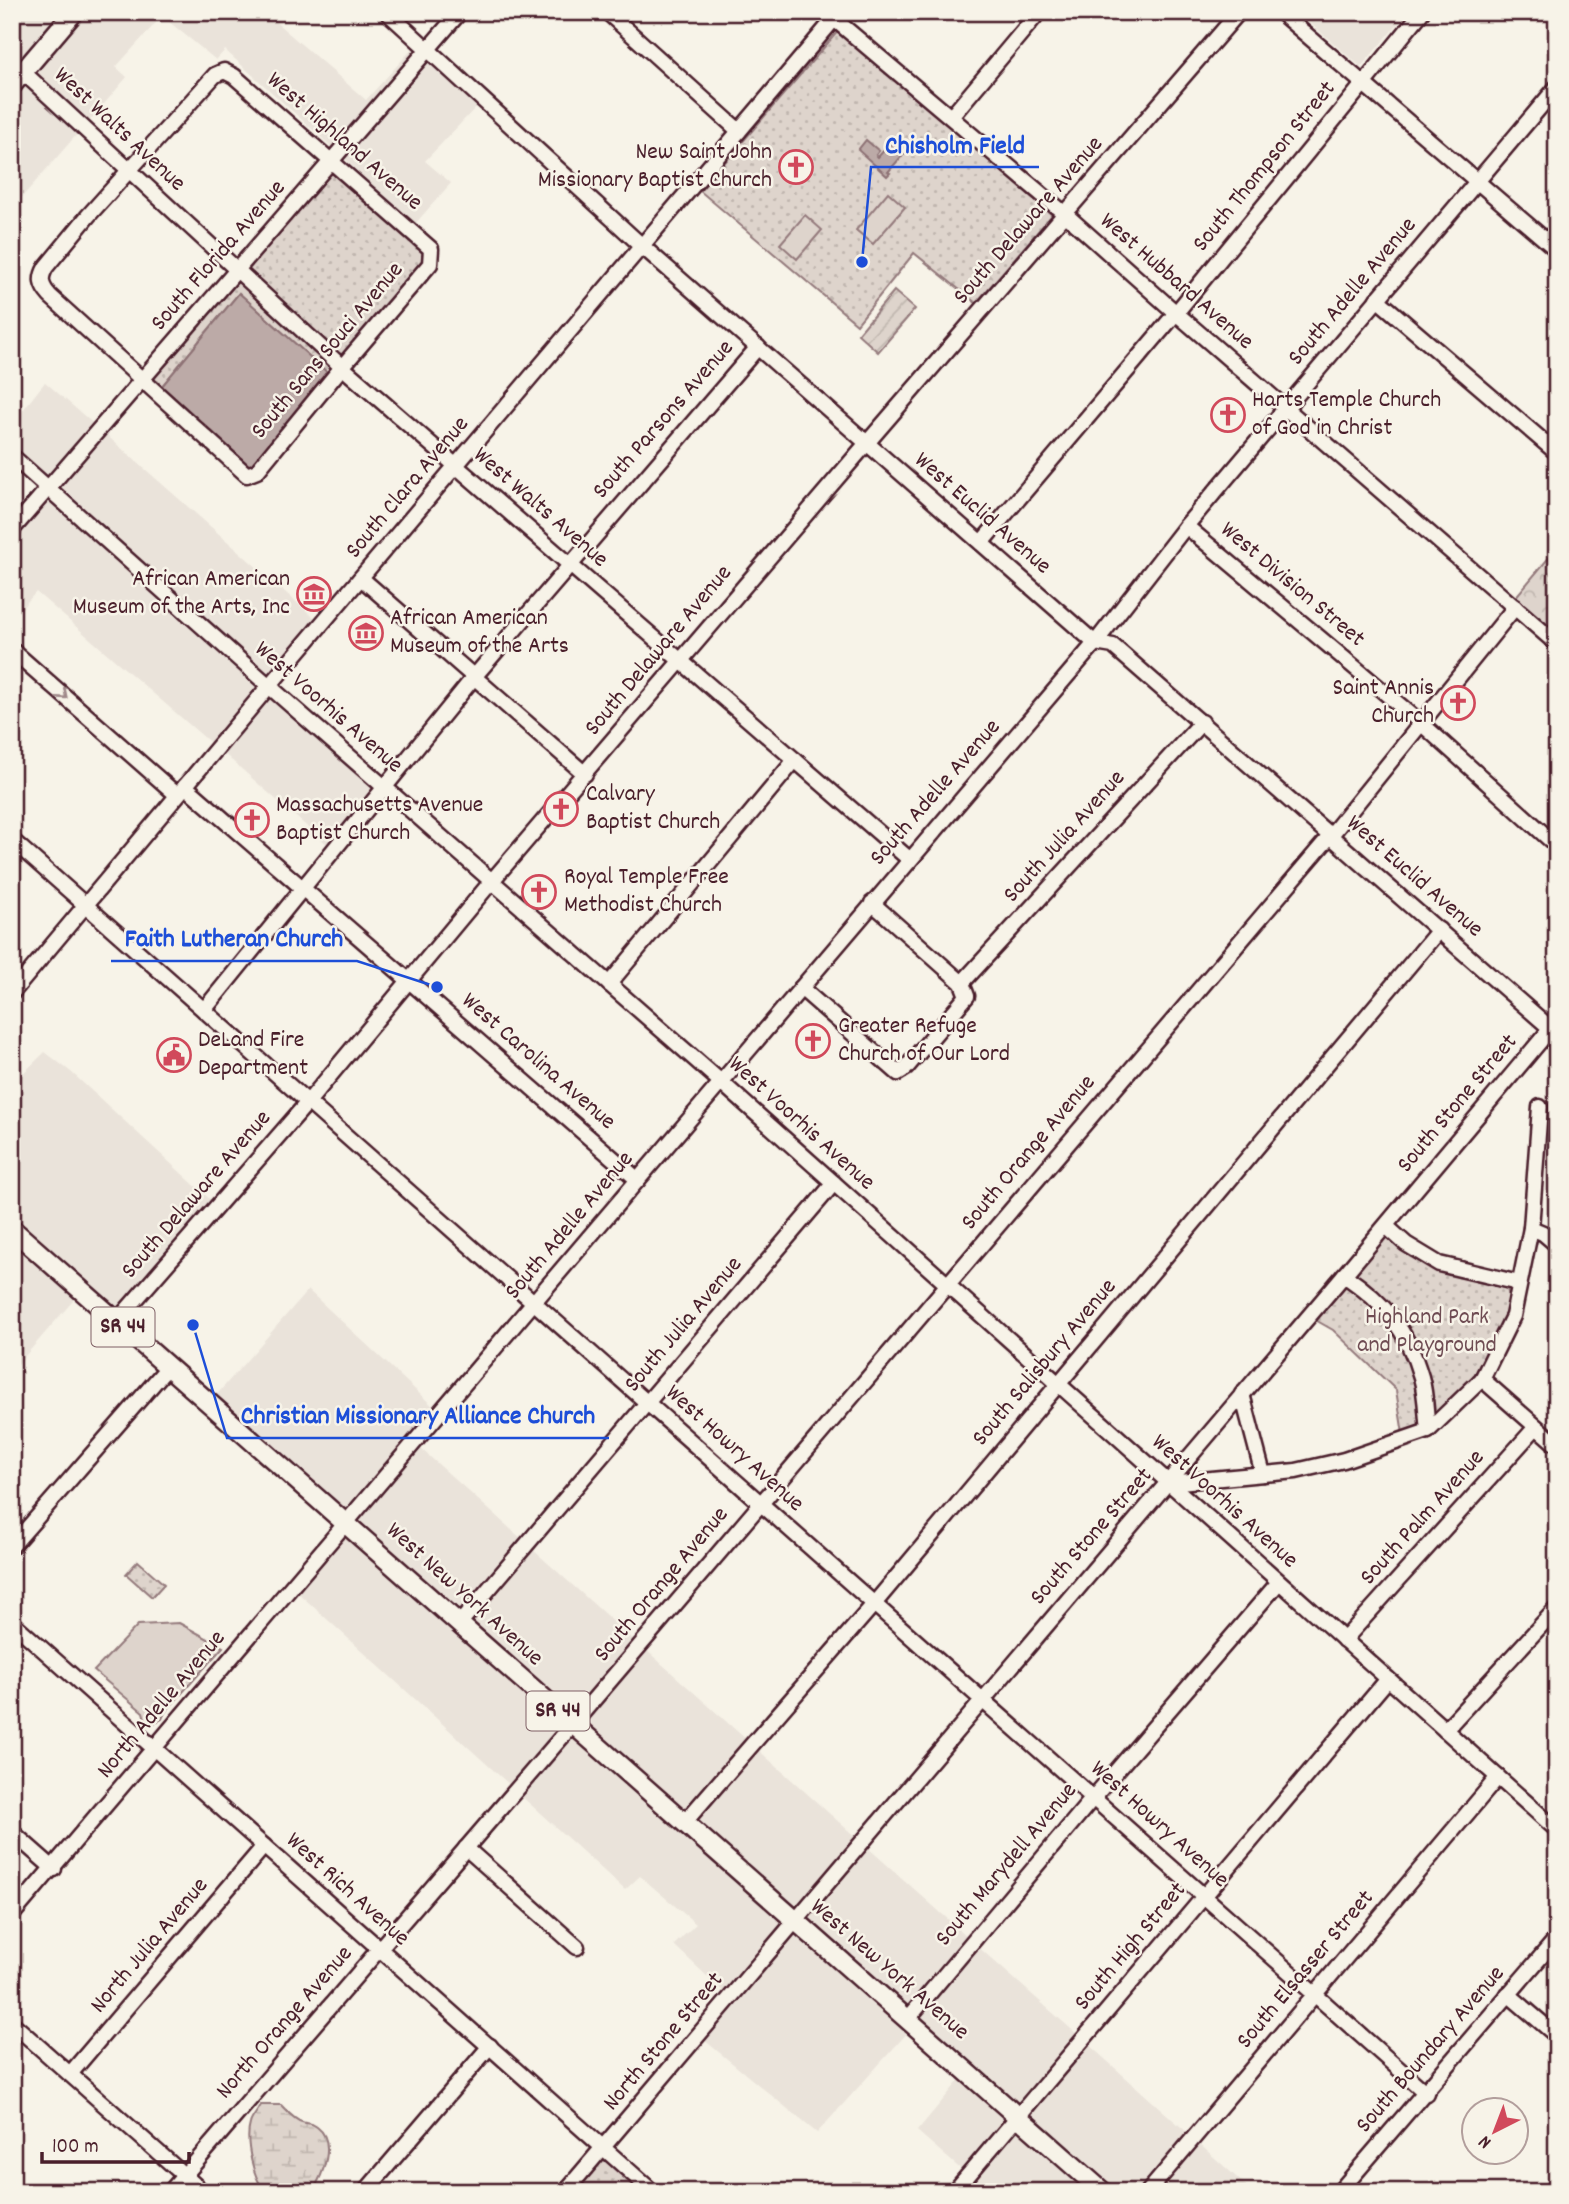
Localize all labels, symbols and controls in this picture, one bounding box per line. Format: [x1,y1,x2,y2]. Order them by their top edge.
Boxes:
street label: West Walts Avenue [45,60,193,200]
street label: West Highland Avenue [258,64,430,220]
street label: South Thompson Street [1185,74,1345,260]
callout: Chisholm Field [871,120,1039,167]
text: Chisholm Field [885,129,1025,166]
street label: South Delaware Avenue [946,129,1112,313]
place label: New Saint John Missionary Baptist Church [538,136,772,198]
church icon: New Saint John Missionary Baptist Church [777,148,815,186]
street label: South Florida Avenue [144,173,294,339]
street label: West Hubbard Avenue [1091,205,1261,359]
street label: South Adelle Avenue [1281,210,1425,374]
street label: South Sans Souci Avenue [244,255,412,447]
street label: South Parsons Avenue [585,333,743,507]
place label: Harts Temple Church of God in Christ [1252,384,1441,446]
church icon: Harts Temple Church of God in Christ [1209,396,1247,434]
street label: South Clara Avenue [338,409,478,567]
street label: West Walts Avenue [465,440,615,576]
street label: West Euclid Avenue [906,445,1058,583]
street label: West Division Street [1212,514,1372,656]
street label: South Delaware Avenue [577,558,741,744]
place label: African American Museum of the Arts, Inc [73,563,290,625]
museum icon: African American Museum of the Arts, Inc [295,575,333,613]
place label: African American Museum of the Arts [390,602,569,664]
museum icon: African American Museum of the Arts [347,614,385,652]
street label: West Voorhis Avenue [246,634,410,782]
place label: Saint Annis Church [1333,672,1434,734]
church icon: Saint Annis Church [1439,684,1477,722]
one-way arrow [55,687,68,700]
street label: South Adelle Avenue [862,712,1010,874]
street label: South Julia Avenue [996,763,1134,911]
place label: Calvary Baptist Church [586,778,720,840]
place label: Massachusetts Avenue Baptist Church [276,789,483,851]
church icon: Calvary Baptist Church [542,790,580,828]
church icon: Massachusetts Avenue Baptist Church [233,801,271,839]
street label: West Euclid Avenue [1338,808,1490,946]
place label: Royal Temple Free Methodist Church [564,861,729,923]
church icon: Royal Temple Free Methodist Church [520,873,558,911]
callout: Faith Lutheran Church [111,914,357,961]
text: Faith Lutheran Church [125,922,343,959]
street label: West Carolina Avenue [453,985,623,1139]
place label: Greater Refuge Church of Our Lord [838,1010,1010,1072]
church icon: Greater Refuge Church of Our Lord [794,1022,832,1060]
place label: DeLand Fire Department [198,1024,308,1086]
street label: South Stone Street [1390,1027,1527,1181]
public building icon: DeLand Fire Department [155,1036,193,1074]
street label: West Voorhis Avenue [720,1049,882,1199]
street label: South Orange Avenue [954,1068,1104,1238]
street label: South Delaware Avenue [114,1103,280,1287]
street label: South Adelle Avenue [498,1144,642,1308]
street label: South Julia Avenue [617,1250,751,1400]
street label: South Salisbury Avenue [965,1272,1125,1454]
park label: Highland Park and Playground [1357,1301,1497,1363]
road number: SR 44 [92,1308,154,1346]
street label: West Howry Avenue [657,1377,811,1521]
callout: Christian Missionary Alliance Church [227,1391,609,1438]
text: Christian Missionary Alliance Church [241,1399,595,1436]
street label: West Voorhis Avenue [1143,1427,1305,1577]
street label: South Palm Avenue [1353,1443,1493,1593]
street label: South Stone Street [1023,1461,1162,1613]
street label: South Orange Avenue [587,1500,737,1670]
street label: West New York Avenue [378,1515,550,1675]
street label: North Adelle Avenue [90,1623,234,1787]
road number: SR 44 [526,1692,590,1730]
street label: West Howry Avenue [1082,1753,1236,1897]
street label: South Marydell Avenue [928,1775,1086,1955]
street label: West Rich Avenue [277,1825,417,1955]
street label: North Julia Avenue [83,1871,217,2021]
street label: South High Street [1067,1875,1195,2019]
street label: South Elsasser Street [1229,1883,1383,2057]
street label: West New York Avenue [802,1891,976,2049]
street label: North Orange Avenue [209,1939,361,2107]
street label: South Boundary Avenue [1348,1959,1514,2141]
street label: North Stone Street [596,1965,733,2119]
north arrow [1460,2096,1530,2166]
scale bar [42,2120,189,2164]
text: N [1473,2128,1498,2154]
text: 100 m [52,2133,99,2163]

